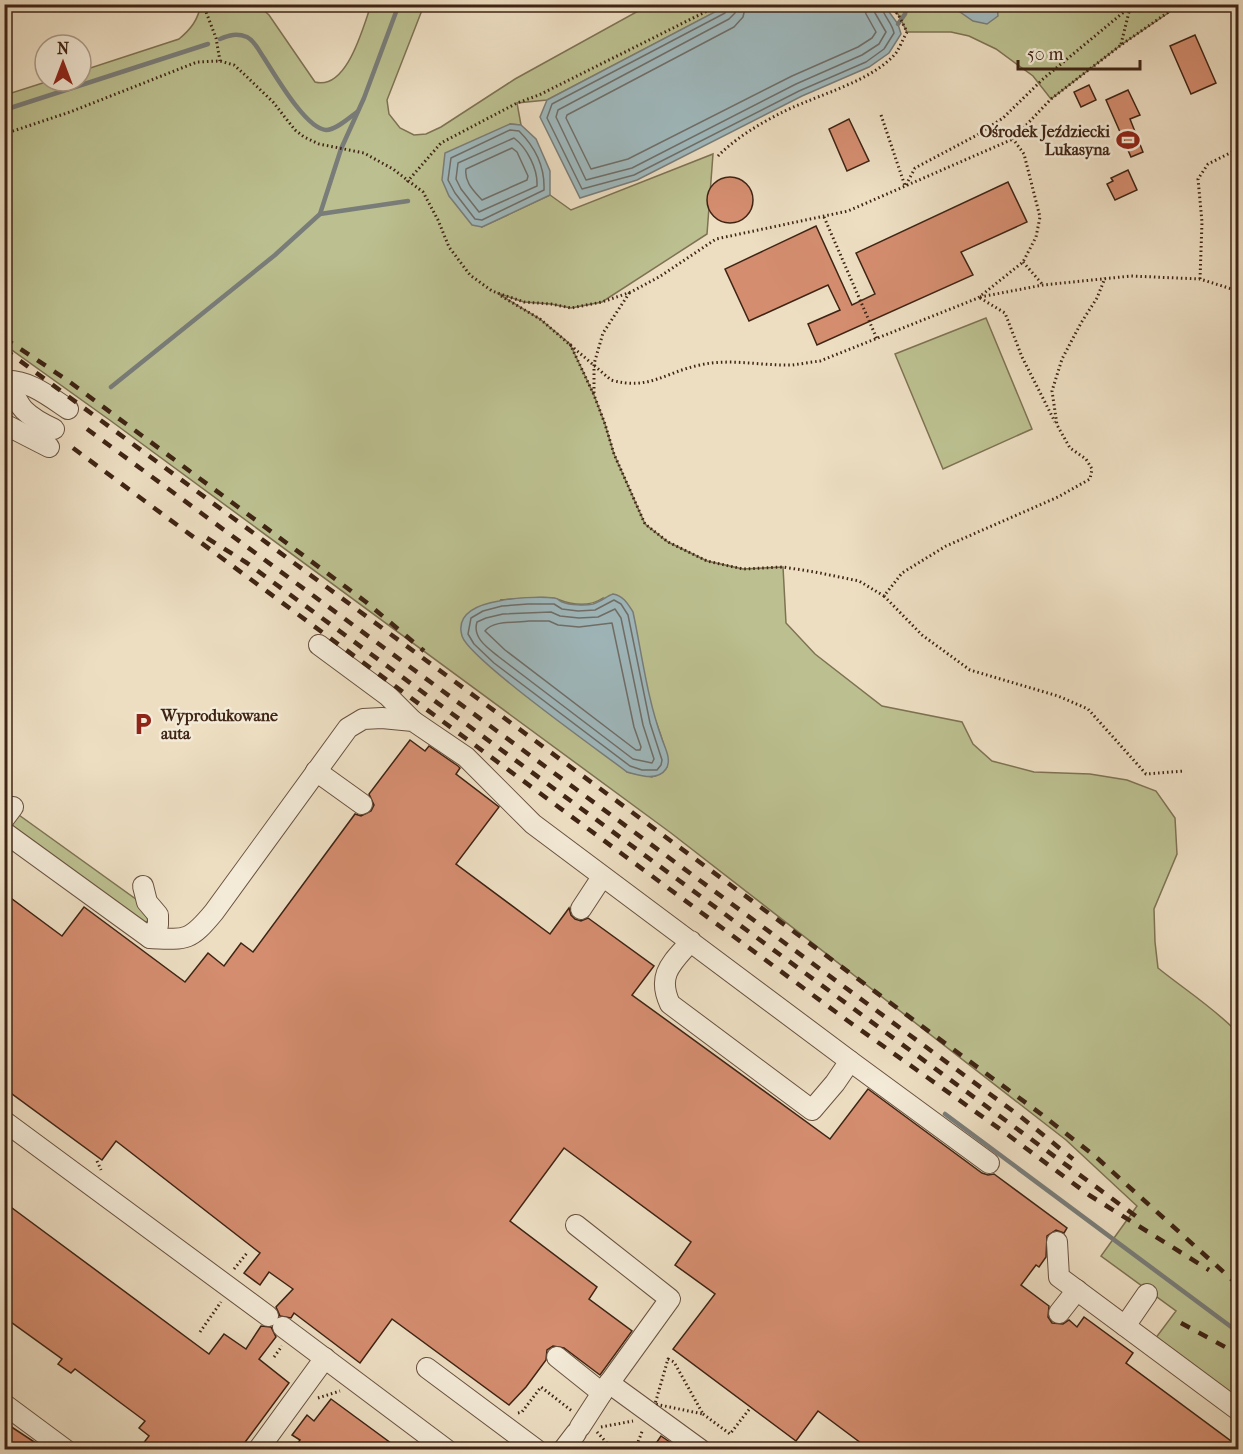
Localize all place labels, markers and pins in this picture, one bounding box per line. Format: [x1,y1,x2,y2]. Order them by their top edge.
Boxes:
place label: Ośrodek Jeździecki Lukasyna [979,122,1111,160]
sports icon: Ośrodek Jeździecki Lukasyna [1115,127,1141,153]
place label: Wyprodukowane auta [160,706,278,743]
parking icon: Wyprodukowane auta [130,711,156,737]

